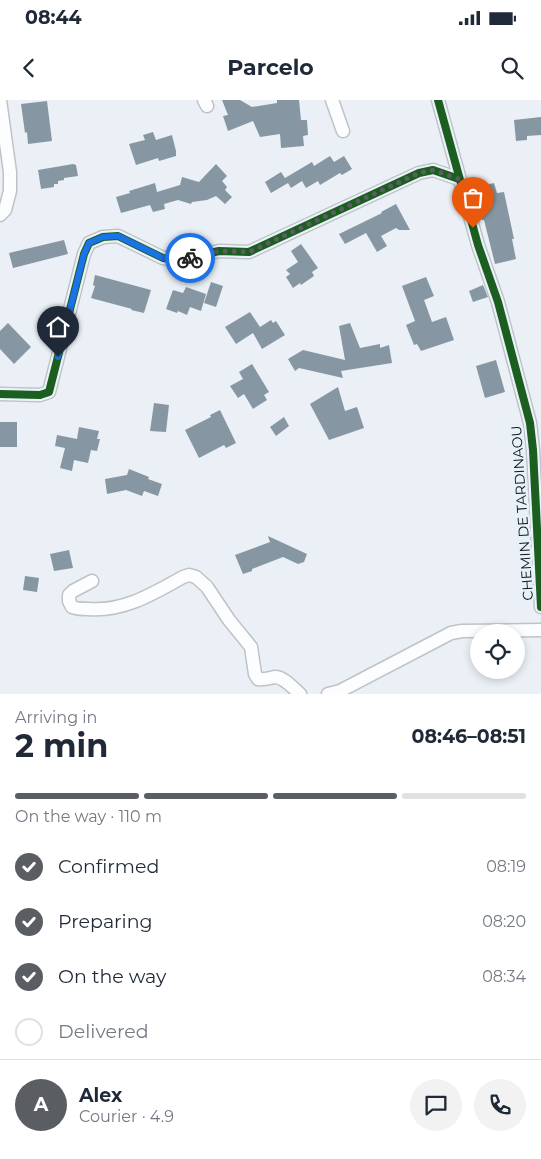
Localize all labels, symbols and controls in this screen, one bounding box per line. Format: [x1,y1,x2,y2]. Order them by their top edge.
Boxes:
text: 08:44 [25,6,82,29]
icon: back [15,54,43,82]
text: Parcelo [227,54,314,81]
icon: search [498,54,526,82]
pin [452,177,494,228]
icon: bag [459,184,487,212]
courier [165,233,215,283]
icon: bike [176,244,204,272]
pin [37,306,79,357]
icon: home [44,313,72,341]
street label: CHEMIN DE TARDINAOU [507,425,537,601]
map controls [470,624,525,679]
button: locate [470,624,525,679]
text: Arriving in [15,708,97,727]
text: 08:46–08:51 [412,725,526,748]
text: 2 min [15,726,108,765]
text: On the way · 110 m [15,807,162,826]
icon: check [15,853,43,881]
text: Confirmed [58,855,159,878]
text: 08:19 [486,857,526,876]
icon: check [15,908,43,936]
text: Preparing [58,910,153,933]
text: 08:20 [482,912,526,931]
icon: check [15,963,43,991]
text: On the way [58,965,166,988]
text: 08:34 [482,967,526,986]
text: Delivered [58,1020,149,1043]
button: chat [410,1079,462,1131]
button: phone [474,1079,526,1131]
text: Alex [79,1084,122,1107]
text: A [34,1093,48,1116]
text: Courier · 4.9 [79,1107,174,1126]

